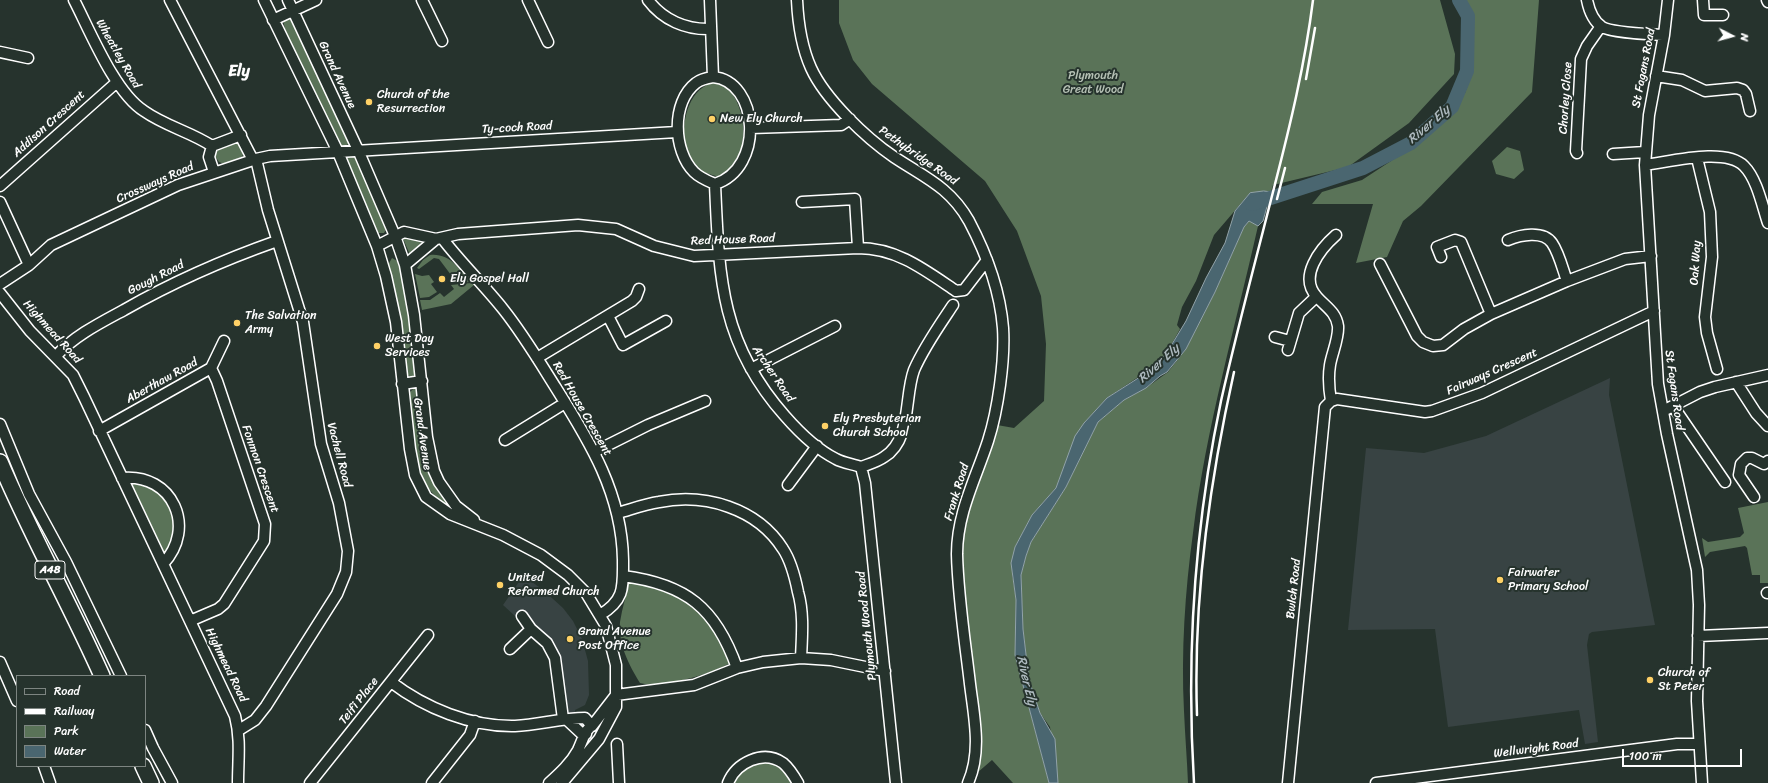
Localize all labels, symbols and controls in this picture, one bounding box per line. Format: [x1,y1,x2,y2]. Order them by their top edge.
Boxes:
north arrow [1712,16,1752,56]
street label: Wheatley Road [92,17,144,91]
street label: St Fagans Road [1629,27,1659,109]
text: N [1735,33,1754,42]
street label: Grand Avenue [315,39,359,111]
street label: Chorley Close [1556,61,1576,135]
district label: Ely [228,62,250,82]
park label: Plymouth Great Wood [1063,69,1123,97]
street label: Addison Crescent [10,88,88,160]
place label: Church of the Resurrection [377,88,450,116]
marker: Church of the Resurrection [364,97,374,107]
water label: River Ely [1405,103,1453,147]
place label: New Ely Church [720,112,803,126]
marker: New Ely Church [707,114,717,124]
street label: Ty-coch Road [481,119,553,137]
street label: Pethybridge Road [876,123,960,189]
street label: Crossways Road [114,159,196,207]
street label: Red House Road [691,231,775,249]
street label: Oak Way [1687,240,1705,286]
street label: Gough Road [125,258,187,298]
place label: Ely Gospel Hall [450,272,529,286]
marker: Ely Gospel Hall [437,274,447,284]
street label: Highmead Road [20,297,84,367]
place label: The Salvation Army [245,309,317,337]
marker: The Salvation Army [232,318,242,328]
place label: West Day Services [385,332,434,360]
marker: West Day Services [372,341,382,351]
water label: River Ely [1135,341,1183,387]
street label: Archer Road [749,343,797,405]
street label: Fairways Crescent [1444,346,1540,398]
street label: St Fagans Road [1661,349,1687,431]
street label: Aberthaw Road [124,355,200,407]
street label: Red House Crescent [549,359,615,459]
street label: Grand Avenue [410,397,434,471]
place label: Ely Presbyterian Church School [833,412,921,440]
street label: Vachell Road [323,421,355,489]
marker: Ely Presbyterian Church School [820,421,830,431]
street label: Fonmon Crescent [238,423,282,515]
street label: Frank Road [941,462,973,522]
street label: Bwlch Road [1284,558,1304,620]
road number: A48 [35,561,65,579]
place label: Fairwater Primary School [1508,566,1588,594]
place label: United Reformed Church [508,571,600,599]
street label: Plymouth Wood Road [854,571,880,681]
marker: Fairwater Primary School [1495,575,1505,585]
marker: United Reformed Church [495,580,505,590]
place label: Grand Avenue Post Office [578,625,651,653]
street label: Highmead Road [202,626,250,704]
marker: Grand Avenue Post Office [565,634,575,644]
water label: River Ely [1013,655,1039,707]
place label: Church of St Peter [1658,666,1710,694]
legend [16,675,146,767]
street label: Teifi Place [336,675,382,727]
marker: Church of St Peter [1645,675,1655,685]
text: Road [54,680,80,702]
text: Railway [54,700,95,722]
text: Park [54,720,79,742]
street label: Wellwright Road [1493,737,1579,761]
text: Water [54,740,86,762]
scale bar [1624,741,1744,767]
text: 100 m [1629,745,1662,767]

